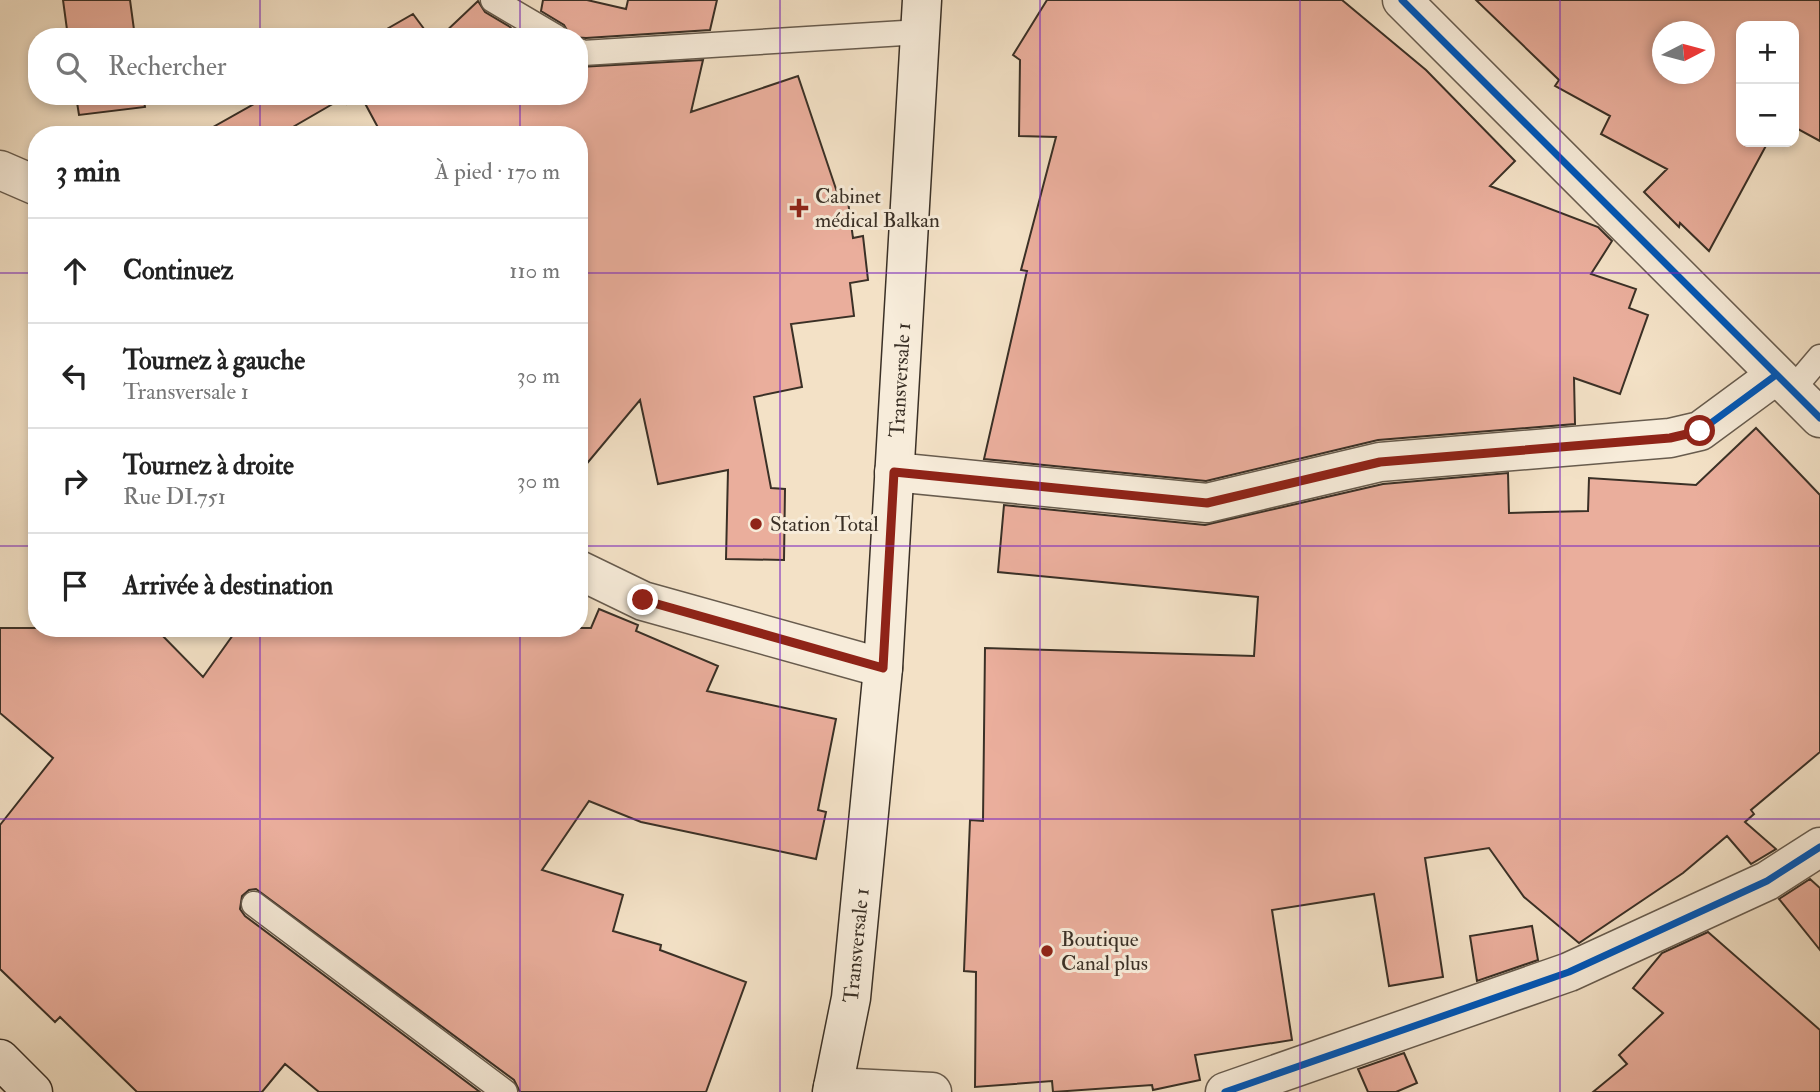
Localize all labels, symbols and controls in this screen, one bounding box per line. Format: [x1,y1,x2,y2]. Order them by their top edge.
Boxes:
north arrow [1652,21,1715,84]
map controls [1736,21,1799,147]
button: + [1736,21,1799,84]
search box [28,28,588,105]
icon: search [52,48,90,86]
text: Rechercher [108,51,227,83]
button: − [1736,84,1799,147]
text: 3 min [56,153,121,190]
text: À pied · 170 m [435,157,560,186]
place label: Cabinet médical Balkan [815,183,940,234]
marker: Cabinet médical Balkan [789,198,809,218]
icon: ahead [56,252,94,290]
text: Continuez [123,255,233,287]
text: 110 m [509,256,560,285]
street label: Transversale 1 [883,322,917,438]
text: Tournez à gauche [123,345,305,377]
icon: left [56,357,94,395]
text: 30 m [517,361,560,390]
text: Transversale 1 [123,377,249,406]
route start [1684,415,1715,446]
text: Tournez à droite [123,450,294,482]
icon: right [56,462,94,500]
text: 30 m [517,466,560,495]
text: Rue DI.751 [123,482,226,511]
place label: Station Total [770,511,879,538]
marker: Station Total [748,516,764,532]
icon: arrive [56,567,94,605]
text: Arrivée à destination [123,570,333,602]
route end [627,584,658,615]
street label: Transversale 1 [837,887,875,1004]
place label: Boutique Canal plus [1061,926,1148,977]
marker: Boutique Canal plus [1039,943,1055,959]

